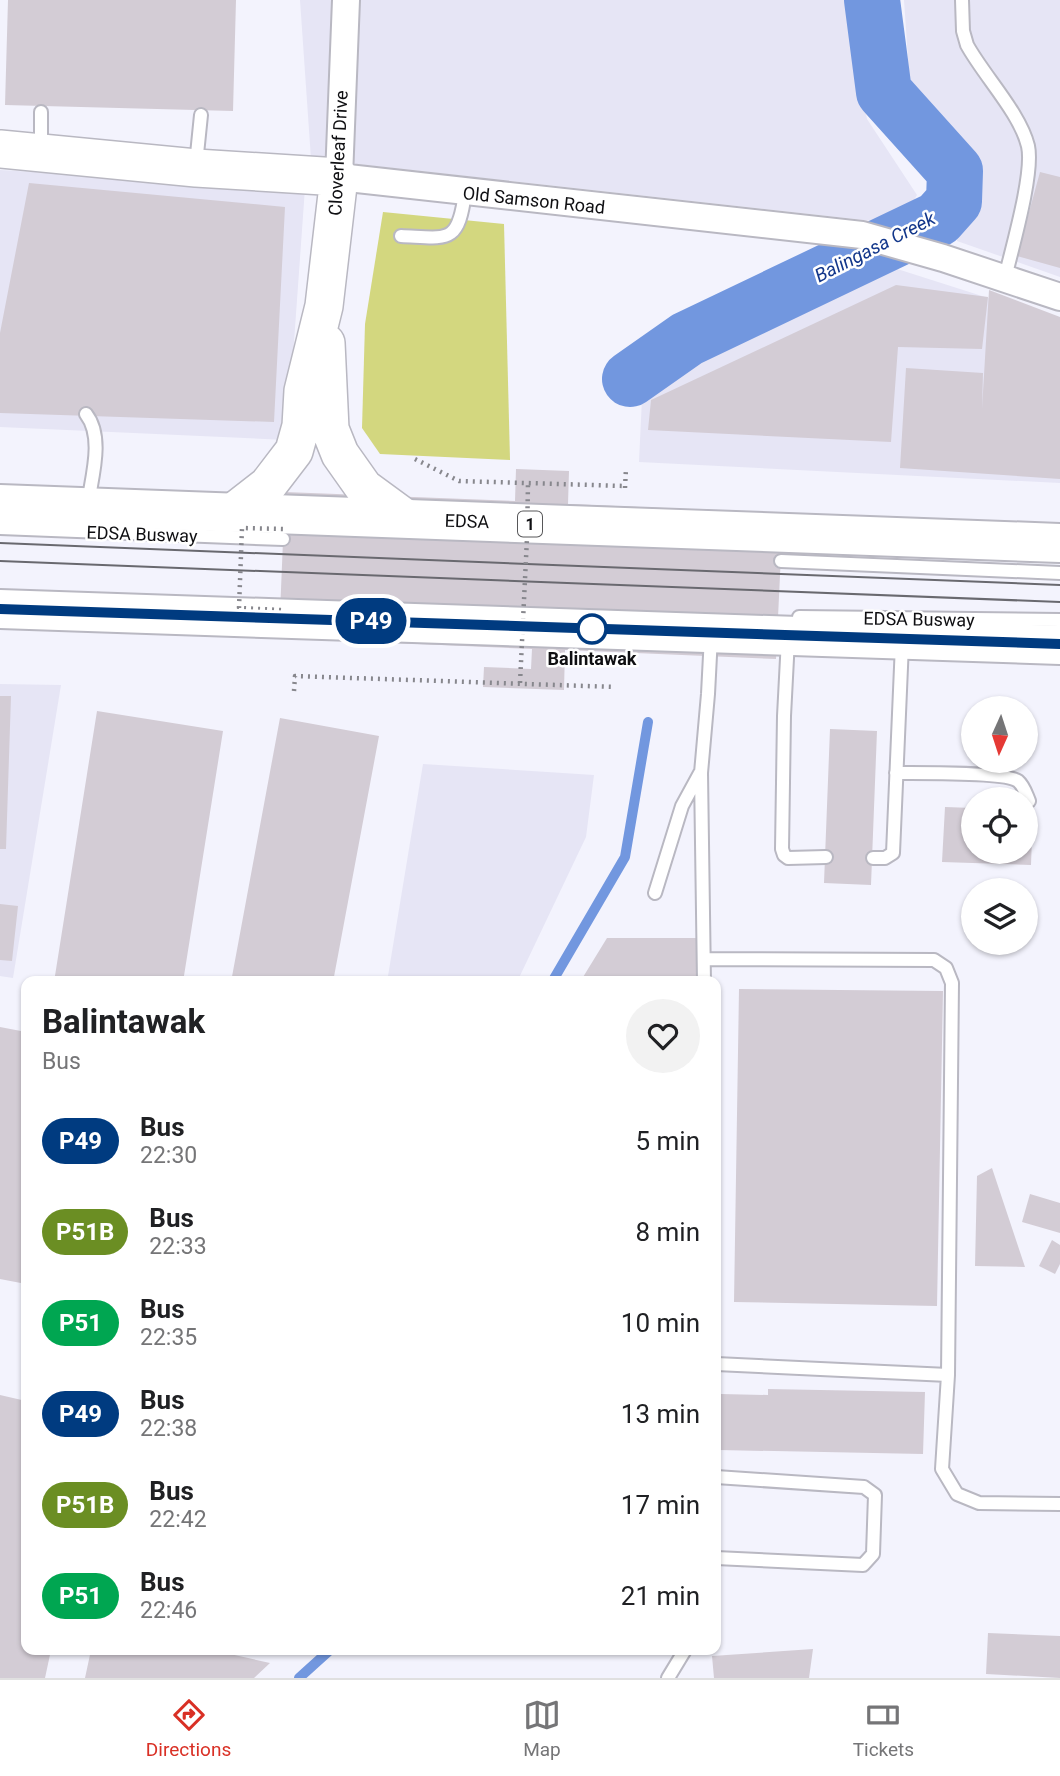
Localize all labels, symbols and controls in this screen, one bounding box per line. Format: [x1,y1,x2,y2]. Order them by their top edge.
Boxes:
street label: Cloverleaf Drive [324,90,352,216]
street label: Old Samson Road [462,182,606,218]
water label: Balingasa Creek [811,206,940,287]
street label: EDSA [444,510,490,532]
road number: 1 [518,512,542,537]
street label: EDSA Busway [86,522,198,546]
line badge: P49 [331,598,411,644]
text: P49 [349,607,393,635]
street label: EDSA Busway [863,608,975,630]
marker: Balintawak [577,614,607,644]
place label: Balintawak [548,648,637,669]
north arrow [961,696,1038,774]
map controls [961,696,1038,955]
button: locate [961,787,1038,864]
button: layers [961,878,1038,955]
button: heart [626,999,700,1073]
text: Balintawak [42,1002,205,1041]
text: Bus [42,1048,81,1075]
text: Bus [140,1112,185,1142]
text: 5 min [635,1126,700,1156]
text: P49 [59,1127,102,1155]
text: 22:30 [140,1142,197,1169]
text: Bus [149,1203,194,1233]
text: 8 min [635,1217,700,1247]
text: P51B [56,1218,114,1246]
text: 22:33 [149,1233,207,1260]
text: Bus [140,1294,185,1324]
text: 10 min [621,1308,700,1338]
text: P51 [59,1309,102,1337]
text: 22:35 [140,1324,197,1351]
text: Bus [140,1385,185,1415]
text: 13 min [621,1399,700,1429]
text: P49 [59,1400,102,1428]
text: 22:38 [140,1415,197,1442]
text: Bus [149,1476,194,1506]
text: 17 min [621,1490,700,1520]
text: P51B [56,1491,114,1519]
text: 22:42 [149,1506,207,1533]
text: Bus [140,1567,185,1597]
text: 21 min [621,1581,700,1611]
text: P51 [59,1582,102,1610]
text: 22:46 [140,1597,197,1624]
tab: Directions [146,1696,231,1761]
tab: Map [523,1696,561,1761]
tab: Tickets [853,1696,914,1761]

